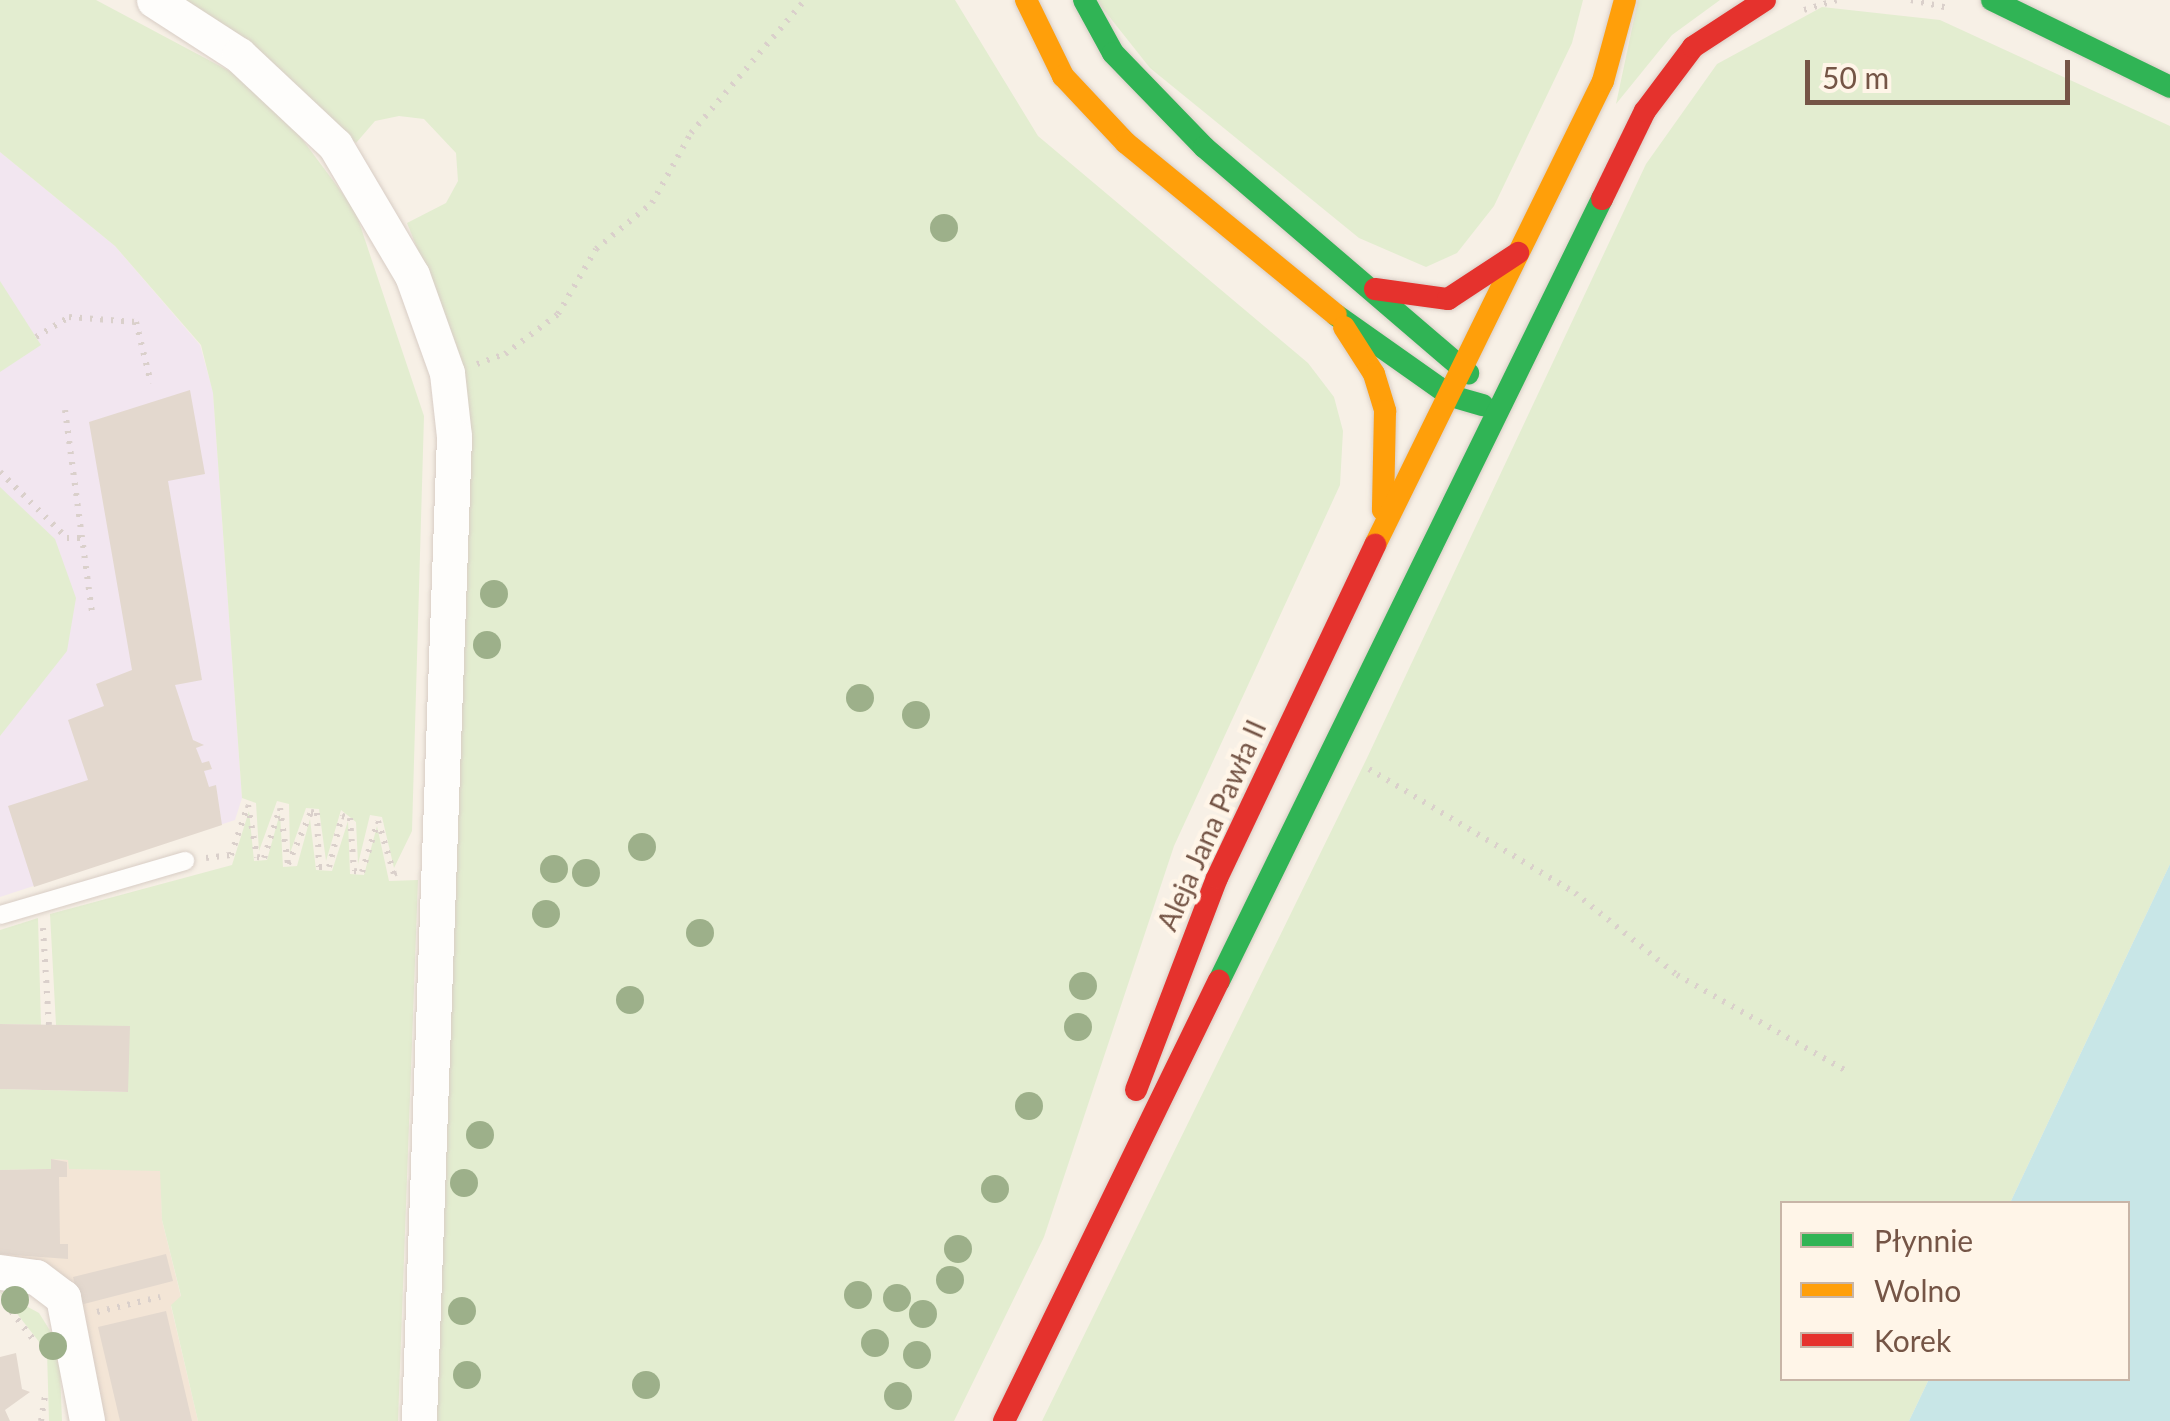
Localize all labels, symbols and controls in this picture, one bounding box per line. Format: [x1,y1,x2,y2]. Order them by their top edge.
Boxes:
scale bar [1810,40,2075,102]
text: 50 m [1822,59,1889,95]
street label: Aleja Jana Pawła II [1149,714,1273,936]
legend [1780,1201,2130,1381]
text: Płynnie [1874,1222,1973,1258]
text: Wolno [1874,1272,1961,1308]
text: Korek [1874,1322,1951,1358]

